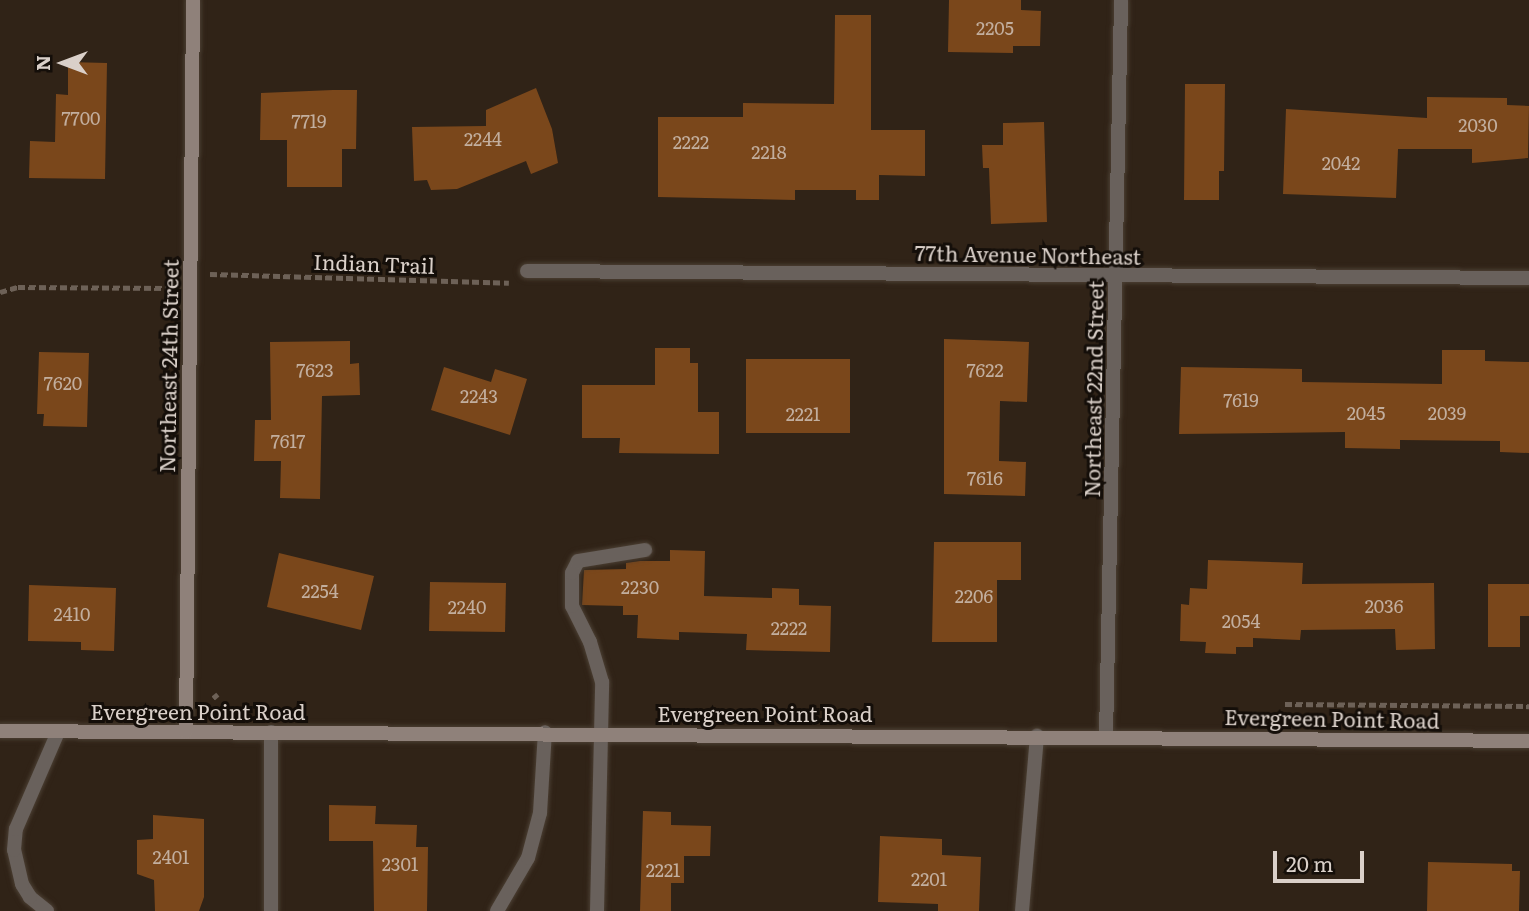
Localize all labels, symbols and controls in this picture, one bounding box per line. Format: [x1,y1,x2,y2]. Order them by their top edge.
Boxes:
house number: 2205 [976,17,1014,39]
north arrow [28,28,98,98]
text: N [28,55,56,71]
house number: 7700 [61,107,101,129]
house number: 7719 [292,110,326,132]
house number: 2030 [1458,114,1498,136]
house number: 2244 [464,128,502,150]
house number: 2222 [673,131,709,153]
house number: 2218 [751,141,787,163]
house number: 2042 [1322,152,1360,174]
street label: 77th Avenue Northeast [915,239,1141,269]
street label: Indian Trail [313,248,435,278]
street label: Northeast 24th Street [154,259,182,473]
street label: Northeast 22nd Street [1079,280,1107,498]
house number: 7623 [296,359,334,381]
house number: 7622 [966,359,1004,381]
house number: 7620 [44,372,82,394]
house number: 2243 [460,385,498,407]
house number: 7619 [1223,389,1259,411]
house number: 2045 [1347,402,1385,424]
house number: 2039 [1428,402,1466,424]
house number: 2221 [786,403,820,425]
house number: 7617 [271,430,305,452]
house number: 7616 [967,467,1003,489]
house number: 2230 [621,576,659,598]
house number: 2254 [301,580,339,602]
house number: 2206 [955,585,993,607]
house number: 2036 [1365,595,1403,617]
house number: 2240 [448,596,486,618]
house number: 2410 [54,603,90,625]
house number: 2054 [1222,610,1260,632]
house number: 2222 [771,617,807,639]
street label: Evergreen Point Road [90,698,306,724]
street label: Evergreen Point Road [657,700,873,726]
street label: Evergreen Point Road [1224,704,1440,732]
scale bar [1277,838,1368,882]
house number: 2401 [153,846,189,868]
text: 20 m [1286,847,1333,878]
house number: 2301 [382,853,418,875]
house number: 2221 [646,859,680,881]
house number: 2201 [911,868,947,890]

